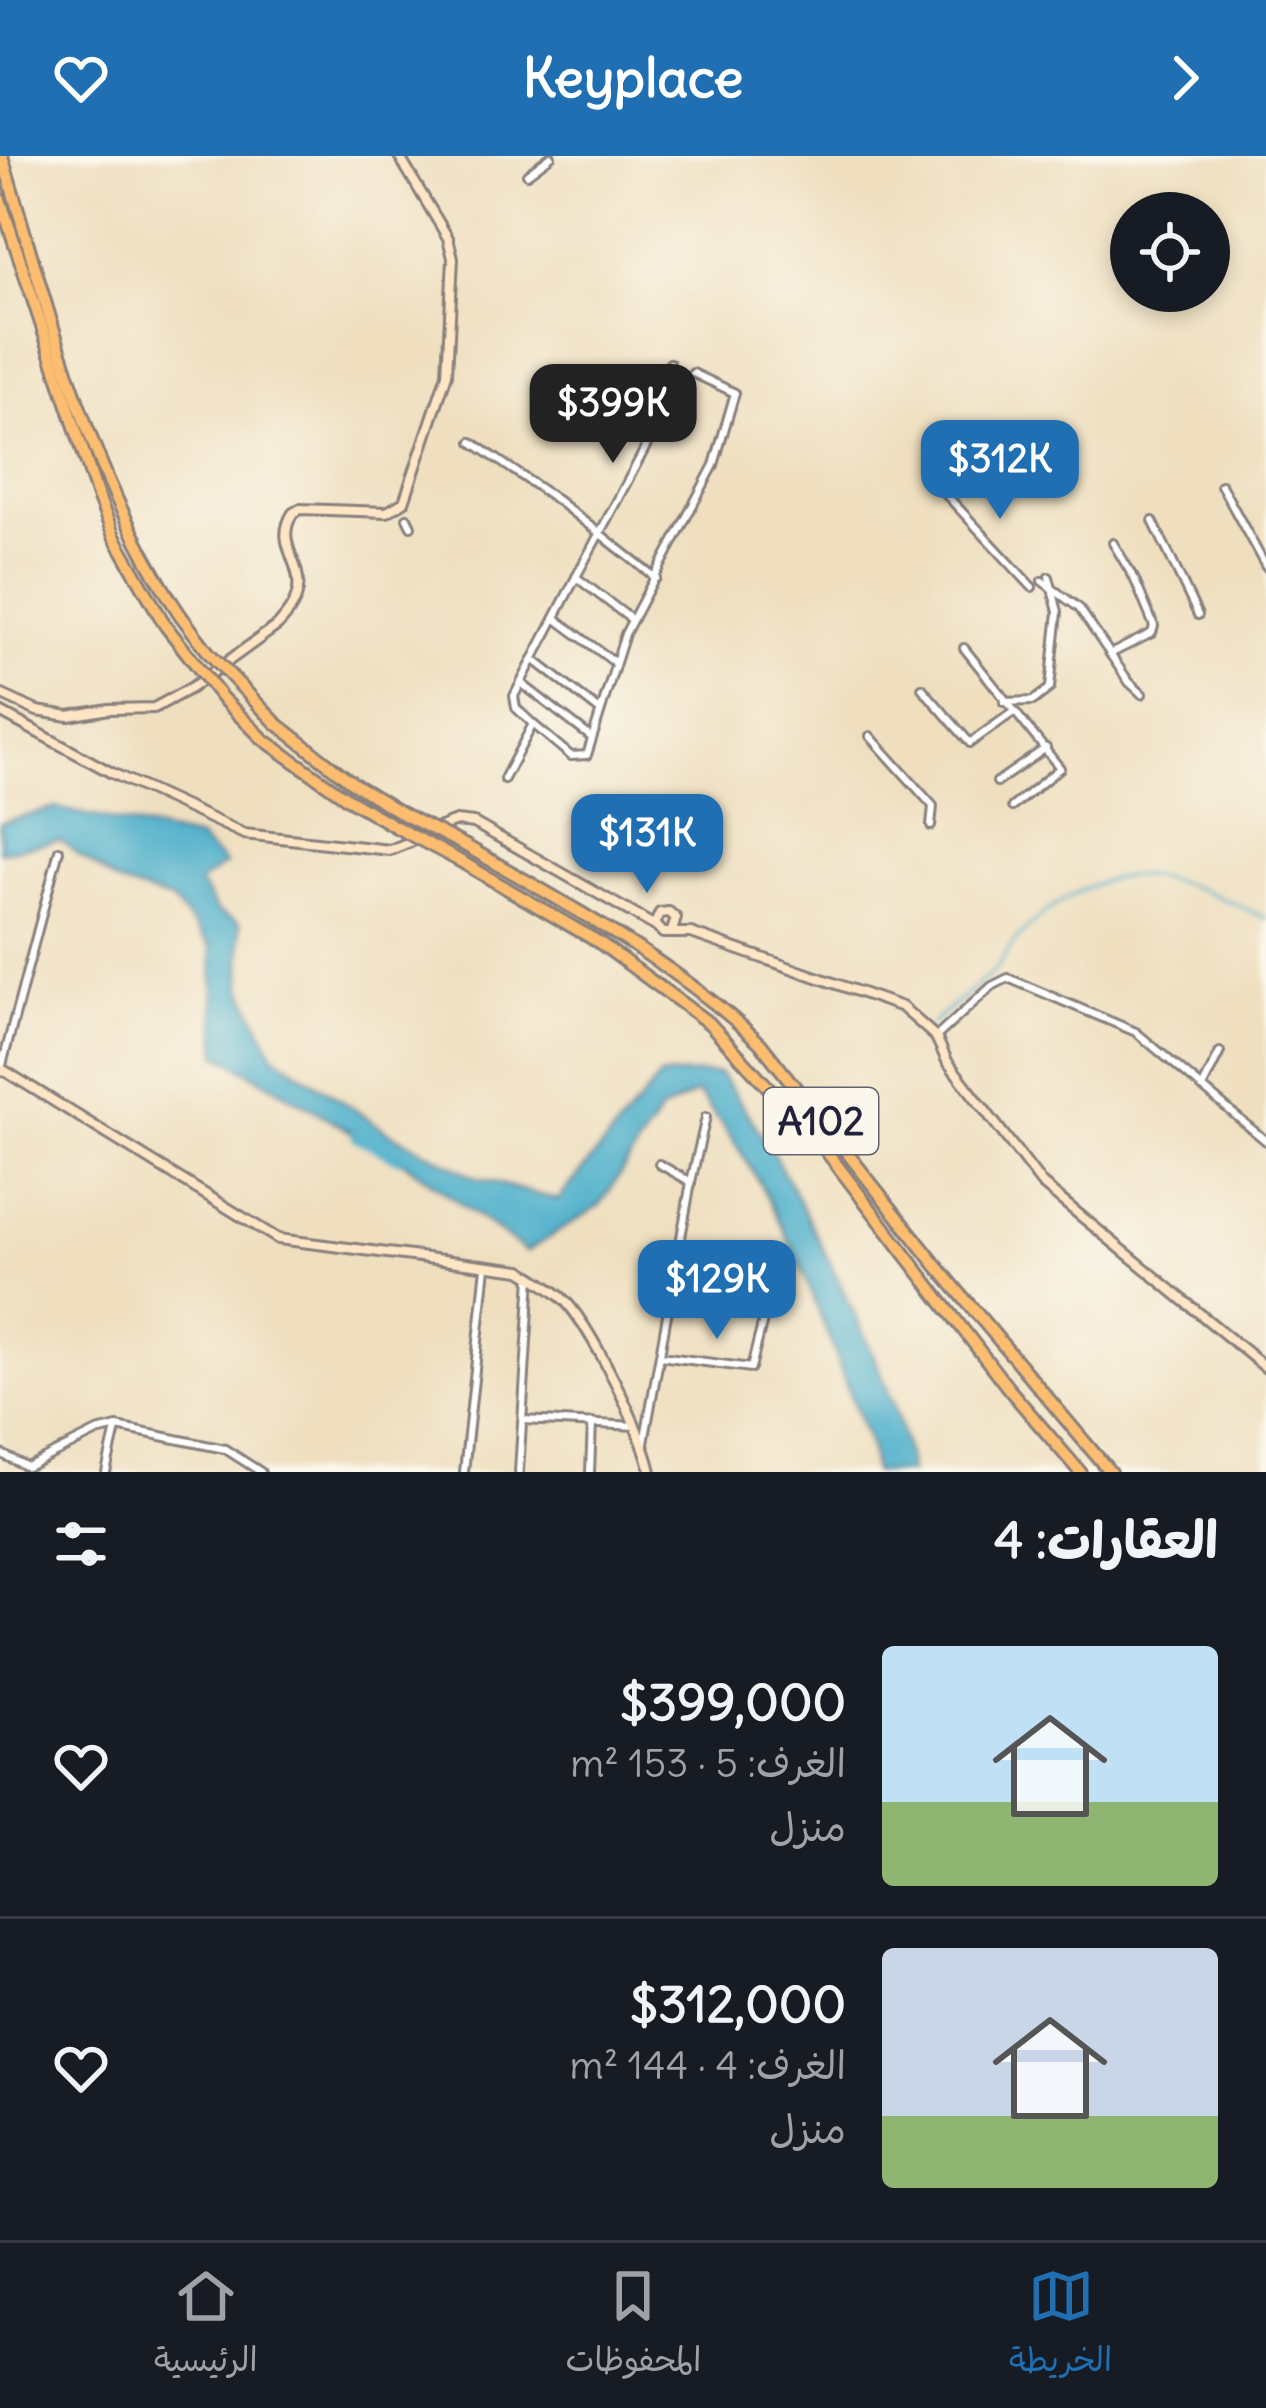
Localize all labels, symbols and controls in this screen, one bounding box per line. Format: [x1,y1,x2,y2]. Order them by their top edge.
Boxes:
text: Keyplace [523,44,743,112]
icon: heart [48,45,114,111]
icon: forward [1152,45,1218,111]
map controls [1110,192,1230,312]
button: locate [1110,192,1230,312]
pin: $399K [529,364,697,466]
text: $399K [557,378,669,427]
pin: $312K [916,420,1084,522]
text: $312K [948,434,1052,483]
pin: $131K [563,794,731,896]
text: $131K [598,808,696,857]
road number: A102 [764,1088,878,1154]
pin: $129K [633,1240,801,1342]
text: $129K [665,1254,769,1303]
text: العقارات: 4 [994,1508,1218,1572]
icon: filters [48,1511,114,1577]
text: $399,000 [620,1670,846,1734]
icon: home [978,1694,1122,1838]
icon: heart [48,1733,114,1799]
text: الغرف: 5 · 153 m² [570,1739,846,1788]
text: منزل [769,1803,846,1852]
text: $312,000 [630,1972,846,2036]
icon: home [978,1996,1122,2140]
icon: heart [48,2035,114,2101]
text: الغرف: 4 · 144 m² [570,2041,846,2090]
text: منزل [769,2105,846,2154]
tab: الرئيسية [154,2263,258,2389]
tab: المحفوظات [565,2263,701,2389]
tab: الخريطة [1009,2263,1112,2389]

